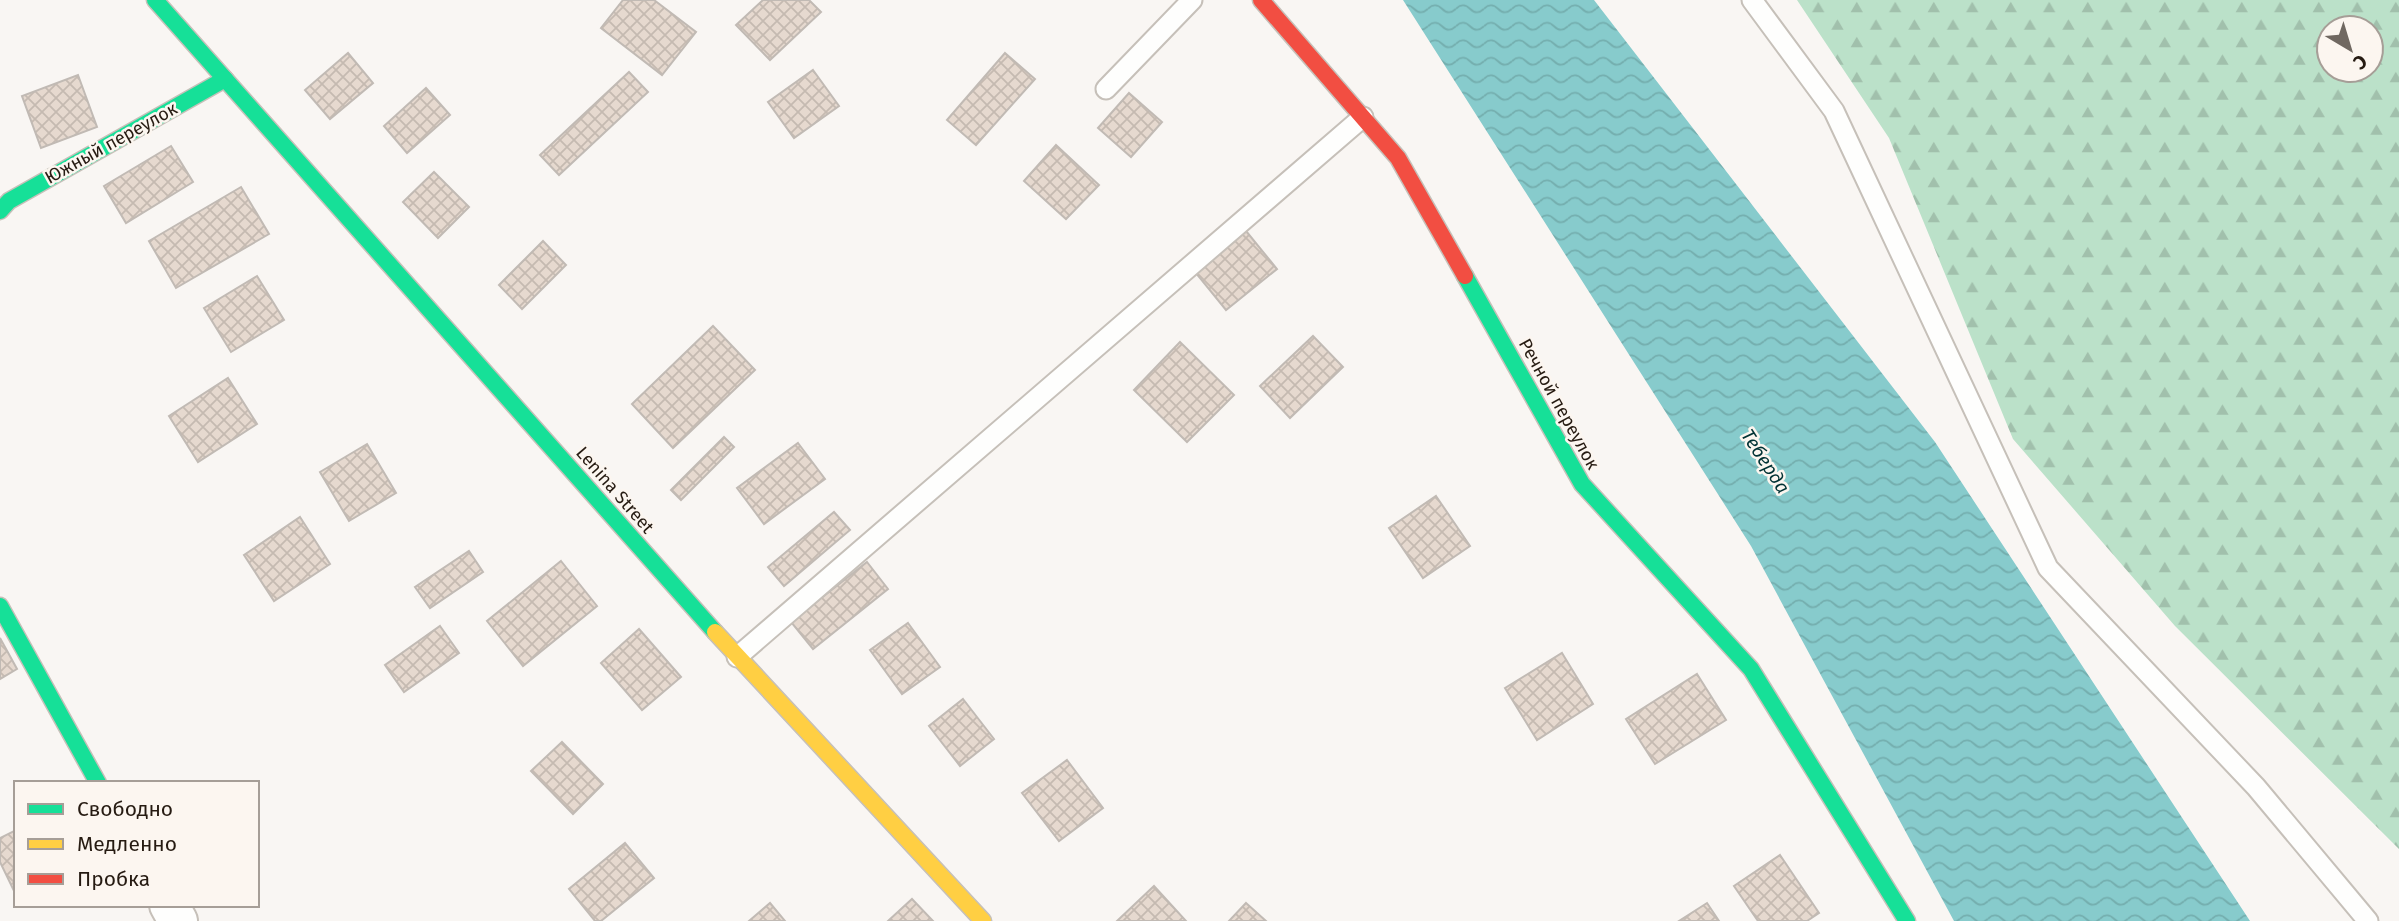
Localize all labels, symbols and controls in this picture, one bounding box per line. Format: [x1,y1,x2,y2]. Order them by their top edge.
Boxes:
north arrow [2315,14,2385,84]
text: С [2349,50,2372,74]
street label: Южный переулок [41,97,182,189]
street label: Речной переулок [1514,335,1604,474]
water label: Теберда [1736,425,1795,498]
street label: Lenina Street [571,442,659,538]
legend [14,781,259,907]
text: Свободно [77,796,173,822]
text: Медленно [77,831,177,857]
text: Пробка [77,866,150,892]

